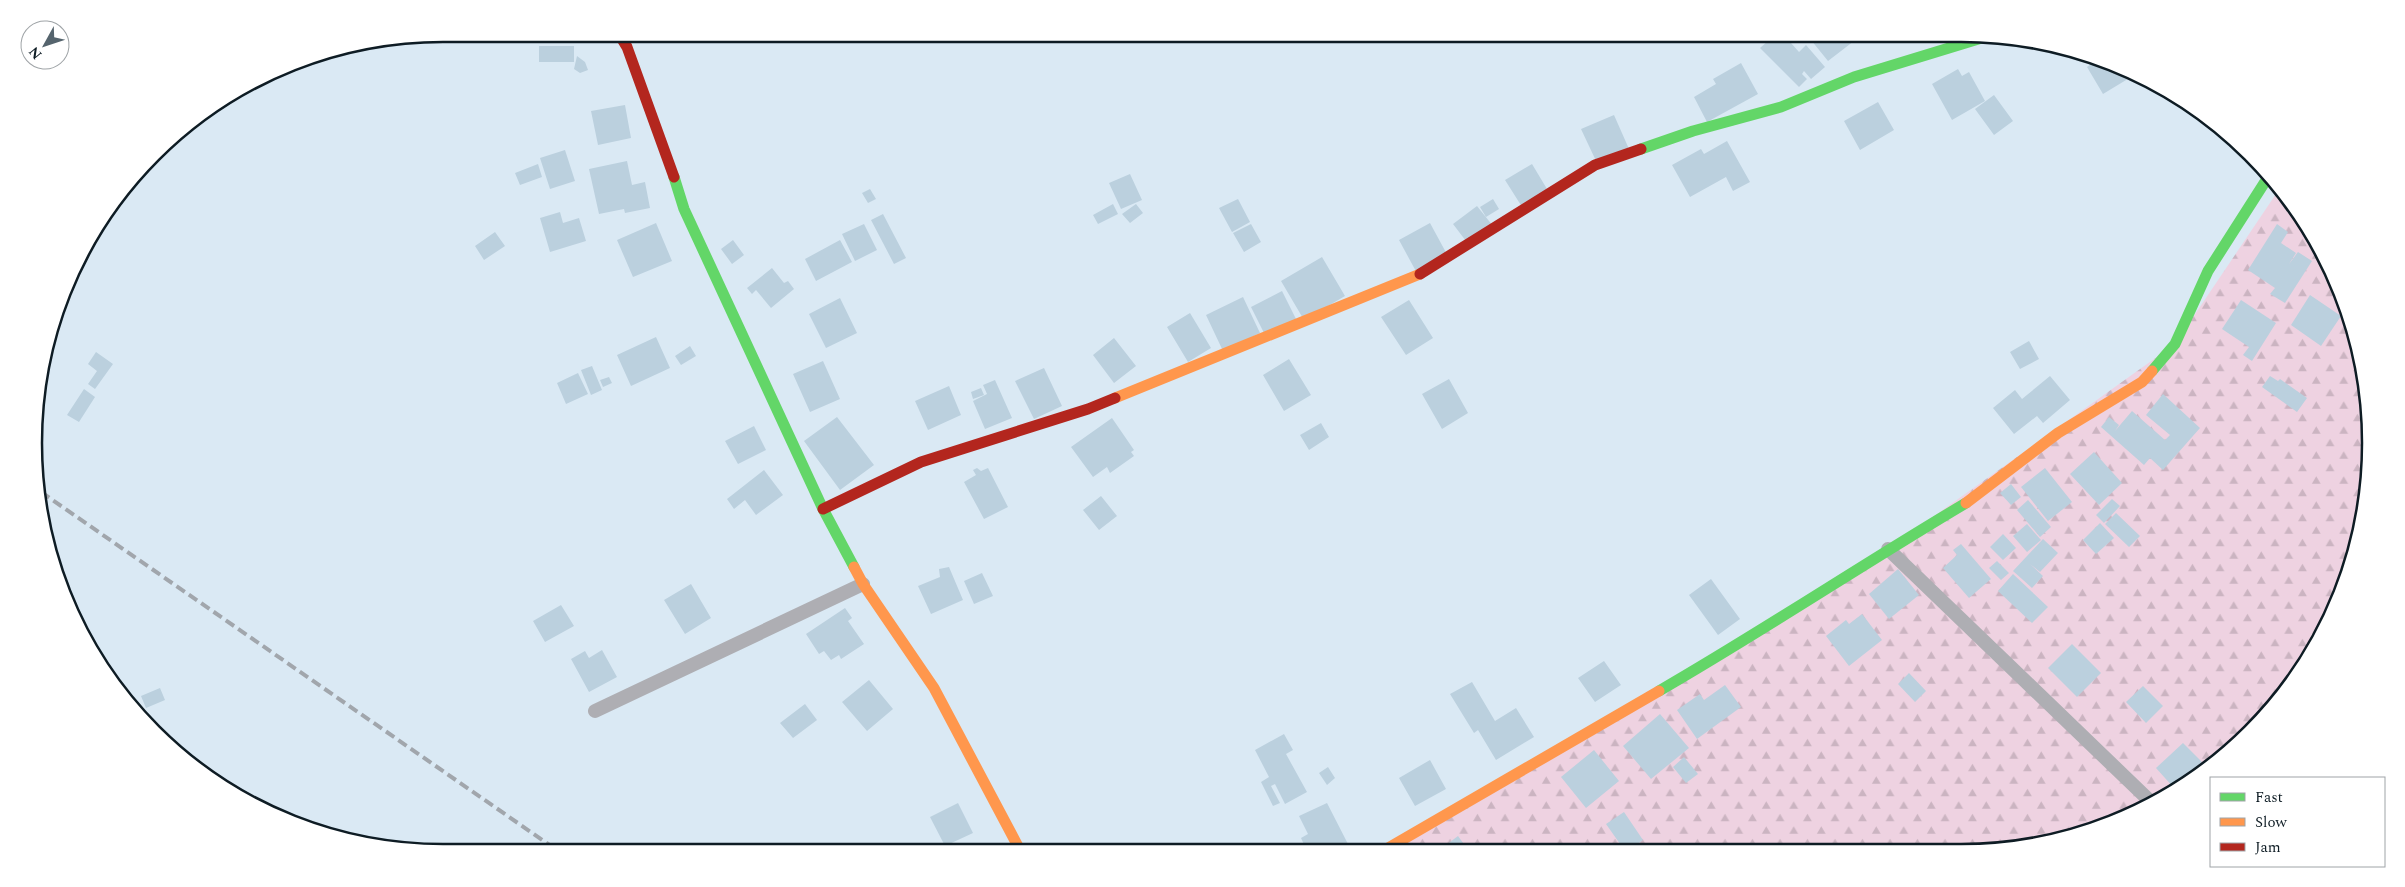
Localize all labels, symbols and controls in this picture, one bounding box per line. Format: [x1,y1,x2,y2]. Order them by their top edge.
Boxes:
north arrow [20,20,70,70]
text: N [24,42,47,64]
legend [2210,777,2385,867]
text: Fast [2255,786,2283,809]
text: Slow [2255,811,2287,834]
text: Jam [2255,836,2281,859]

